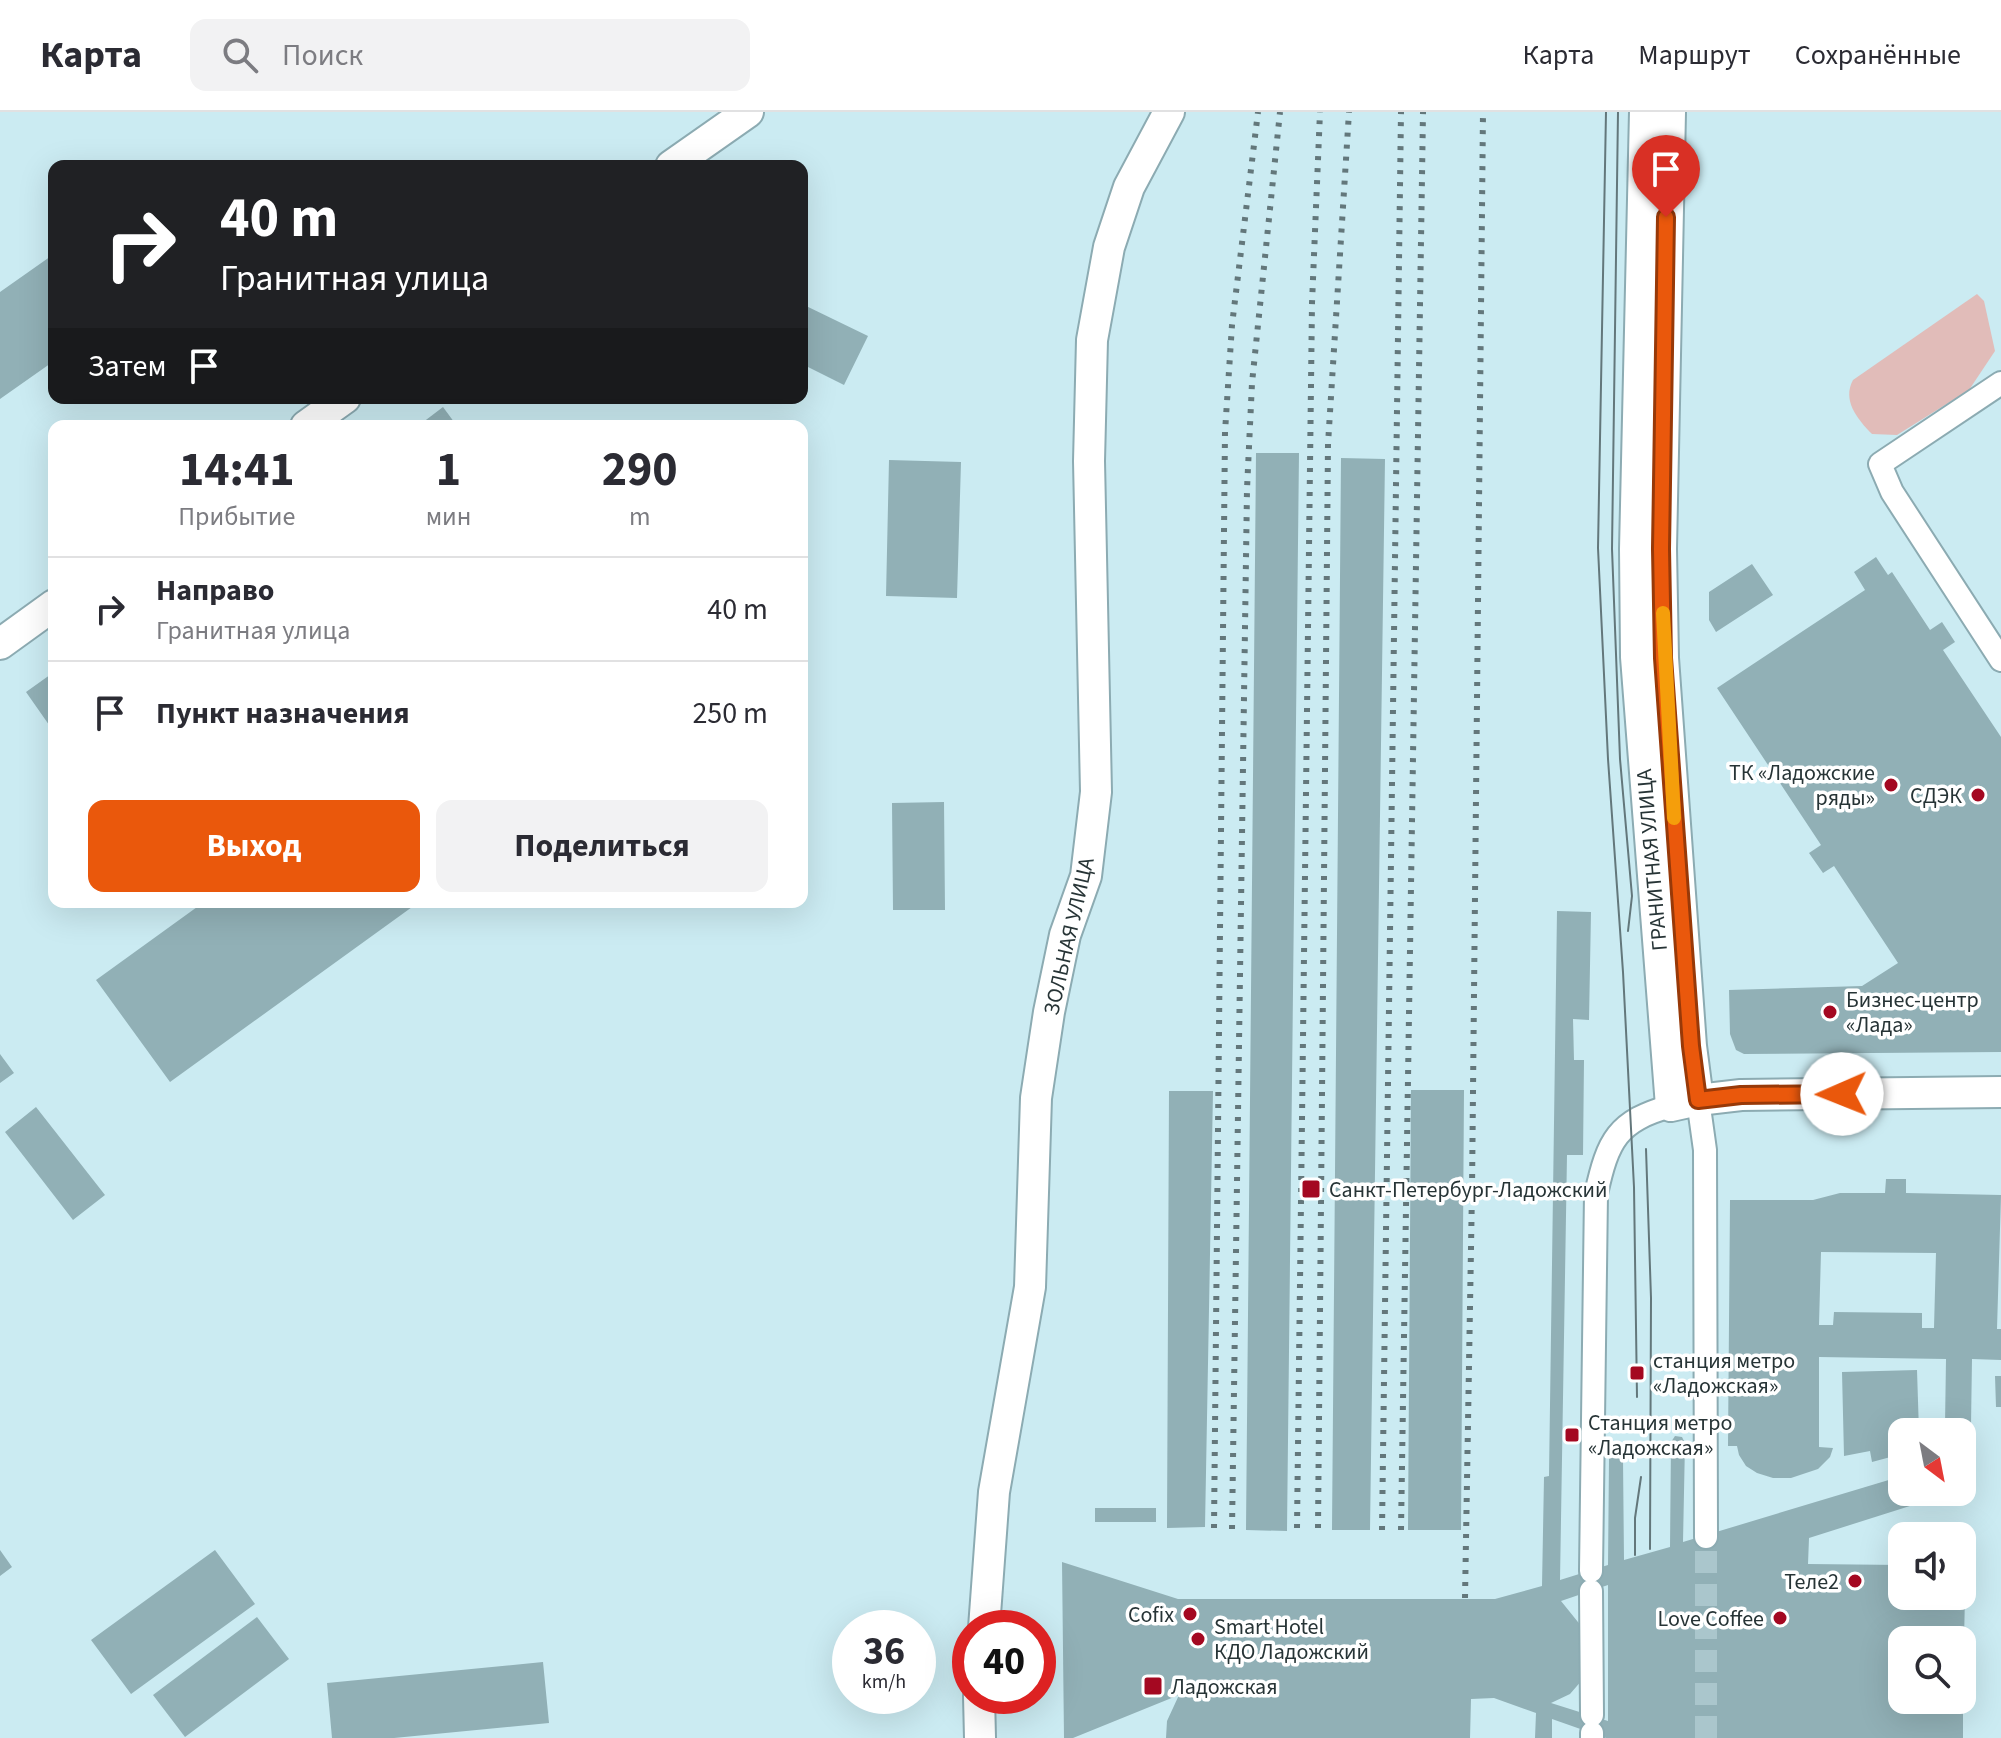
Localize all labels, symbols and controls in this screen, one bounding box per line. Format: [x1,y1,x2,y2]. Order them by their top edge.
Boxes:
search box [190,19,750,91]
text: Карта [40,28,142,82]
icon: search [218,33,262,77]
text: Поиск [282,34,363,77]
text: Карта [1523,35,1594,75]
text: Маршрут [1638,35,1751,75]
text: Сохранённые [1795,35,1961,75]
pin [1632,135,1700,217]
icon: arrive [1644,147,1688,191]
text: 40 m [220,179,338,258]
icon: right [88,192,192,296]
text: Гранитная улица [220,253,489,304]
icon: arrive [182,344,226,388]
text: Затем [88,345,166,388]
text: 14:41 [179,436,295,504]
text: 1 [436,436,461,504]
text: 290 [602,436,678,504]
text: Прибытие [178,498,295,535]
text: мин [426,498,471,535]
text: m [629,498,650,535]
text: Направо [156,569,274,612]
icon: right [88,587,132,631]
text: 40 m [707,588,768,631]
text: Гранитная улица [156,612,350,649]
icon: arrive [88,691,132,735]
text: Пункт назначения [156,692,410,735]
text: 250 m [692,692,768,735]
place label: ТК «Ладожские ряды» [1729,757,1875,814]
street label: ГРАНИТНАЯ УЛИЦА [1628,767,1676,952]
marker: ТК «Ладожские ряды» [1882,776,1900,794]
place label: СДЭК [1910,780,1962,812]
marker: СДЭК [1969,786,1987,804]
button: Выход [88,800,420,892]
button: Поделиться [436,800,768,892]
street label: ЗОЛЬНАЯ УЛИЦА [1035,854,1103,1018]
place label: Бизнес-центр «Лада» [1846,984,1979,1041]
marker: Бизнес-центр «Лада» [1821,1003,1839,1021]
position arrow [1800,1052,1884,1136]
place label: Санкт-Петербург-Ладожский [1329,1174,1607,1206]
marker: Санкт-Петербург-Ладожский [1300,1178,1322,1200]
place label: станция метро «Ладожская» [1653,1345,1795,1402]
marker: станция метро «Ладожская» [1628,1364,1646,1382]
place label: Станция метро «Ладожская» [1588,1407,1732,1464]
north arrow [1888,1418,1976,1506]
map controls [1888,1418,1976,1714]
marker: Станция метро «Ладожская» [1563,1426,1581,1444]
button: sound [1888,1522,1976,1610]
place label: Теле2 [1784,1566,1839,1598]
marker: Теле2 [1846,1572,1864,1590]
place label: Cofix [1128,1599,1174,1631]
place label: Love Coffee [1657,1603,1764,1635]
marker: Cofix [1181,1605,1199,1623]
marker: Love Coffee [1771,1609,1789,1627]
speed limit sign: 40 [952,1610,1056,1714]
place label: Smart Hotel КДО Ладожский [1214,1611,1369,1668]
text: 36 [863,1623,905,1680]
button: search [1888,1626,1976,1714]
marker: Smart Hotel КДО Ладожский [1189,1630,1207,1648]
text: km/h [862,1668,906,1696]
place label: Ладожская [1171,1671,1277,1703]
marker: Ладожская [1142,1675,1164,1697]

